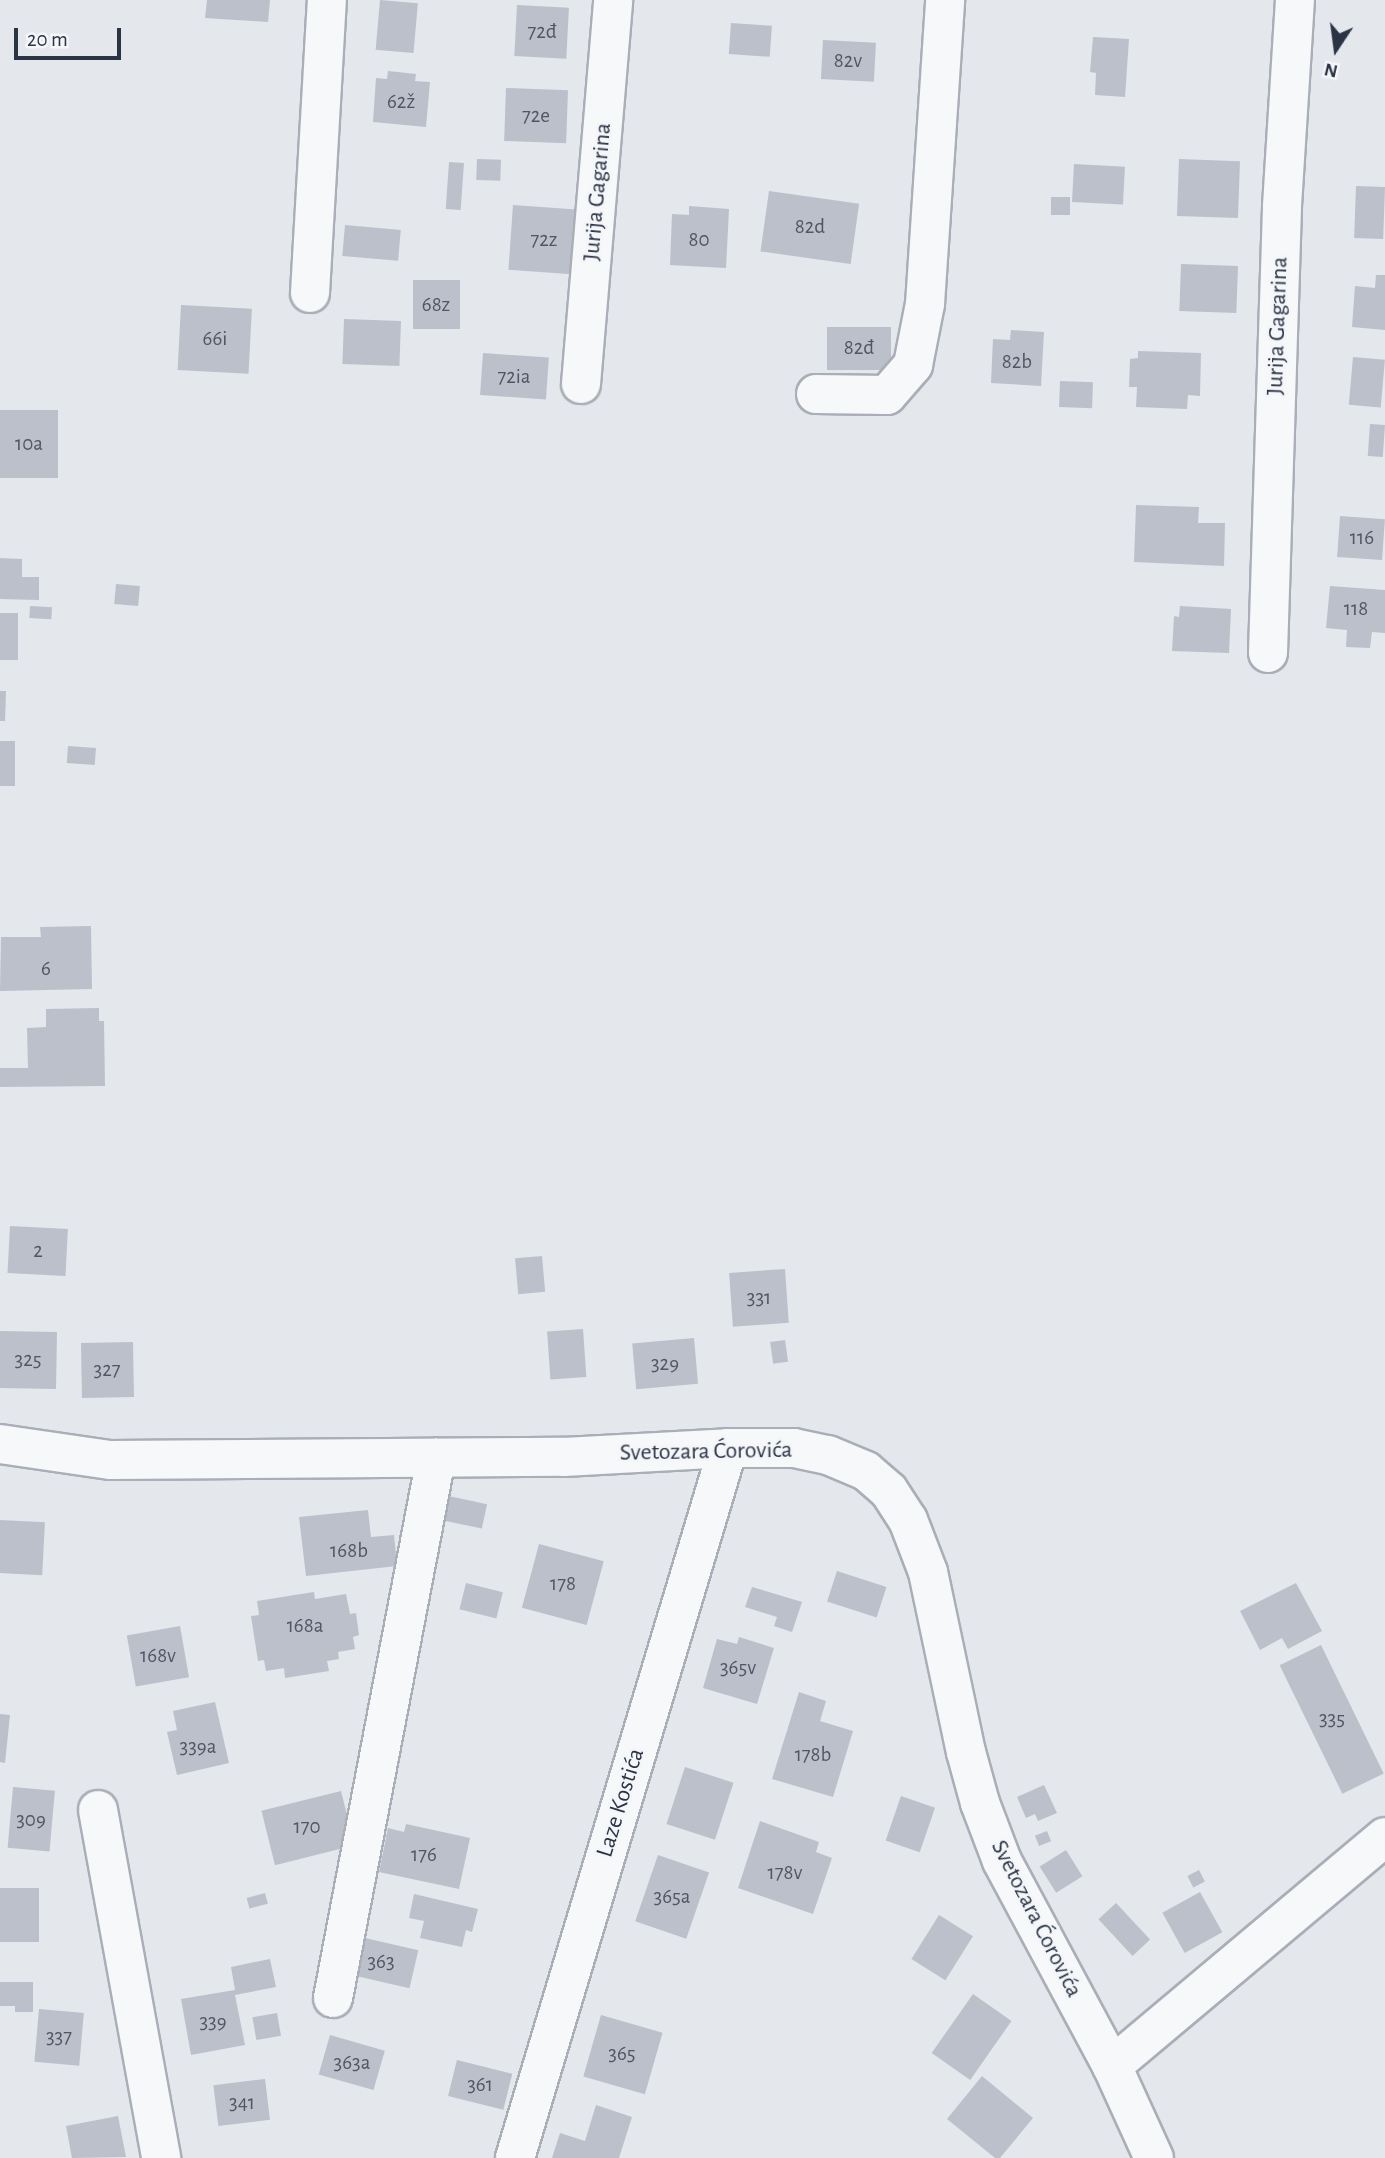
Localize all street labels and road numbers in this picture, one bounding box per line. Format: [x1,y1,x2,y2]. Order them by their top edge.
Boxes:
street label: Jurija Gagarina [578,122,618,262]
street label: Jurija Gagarina [1261,256,1295,396]
street label: Svetozara Ćorovića [619,1436,793,1468]
street label: Laze Kostića [591,1745,651,1861]
street label: Svetozara Ćorovića [984,1836,1088,2002]

